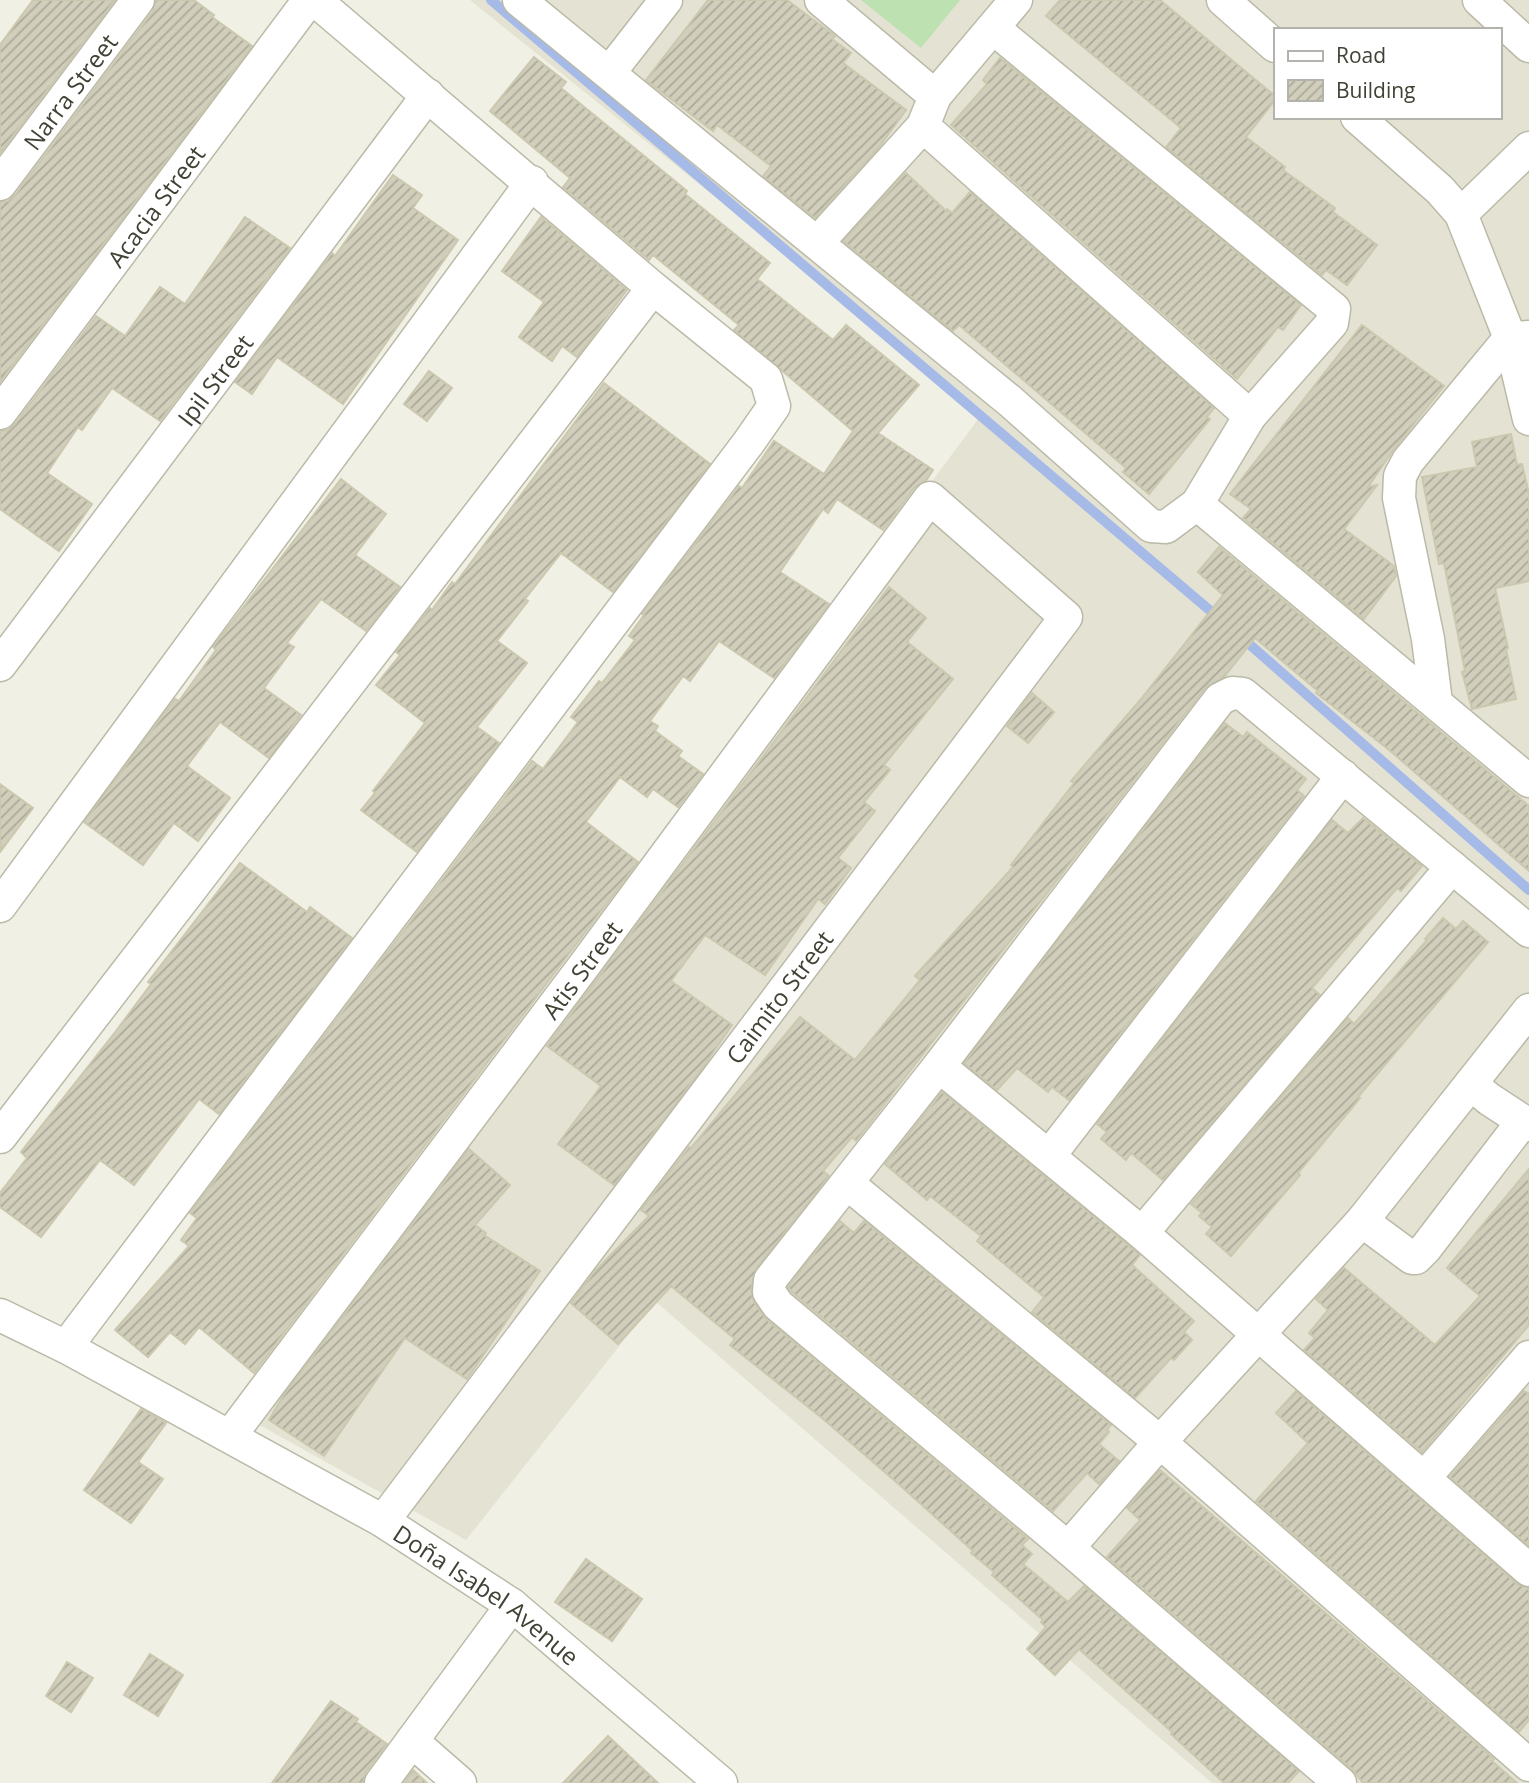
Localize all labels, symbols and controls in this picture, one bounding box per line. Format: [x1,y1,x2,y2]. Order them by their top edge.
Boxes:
street label: Narra Street [15,26,124,156]
legend [1274,28,1501,119]
text: Road [1336,41,1386,69]
text: Building [1336,76,1415,104]
street label: Acacia Street [99,138,212,273]
street label: Ipil Street [169,327,260,432]
street label: Atis Street [534,914,629,1025]
street label: Caimito Street [718,924,840,1070]
street label: Doña Isabel Avenue [388,1516,587,1672]

